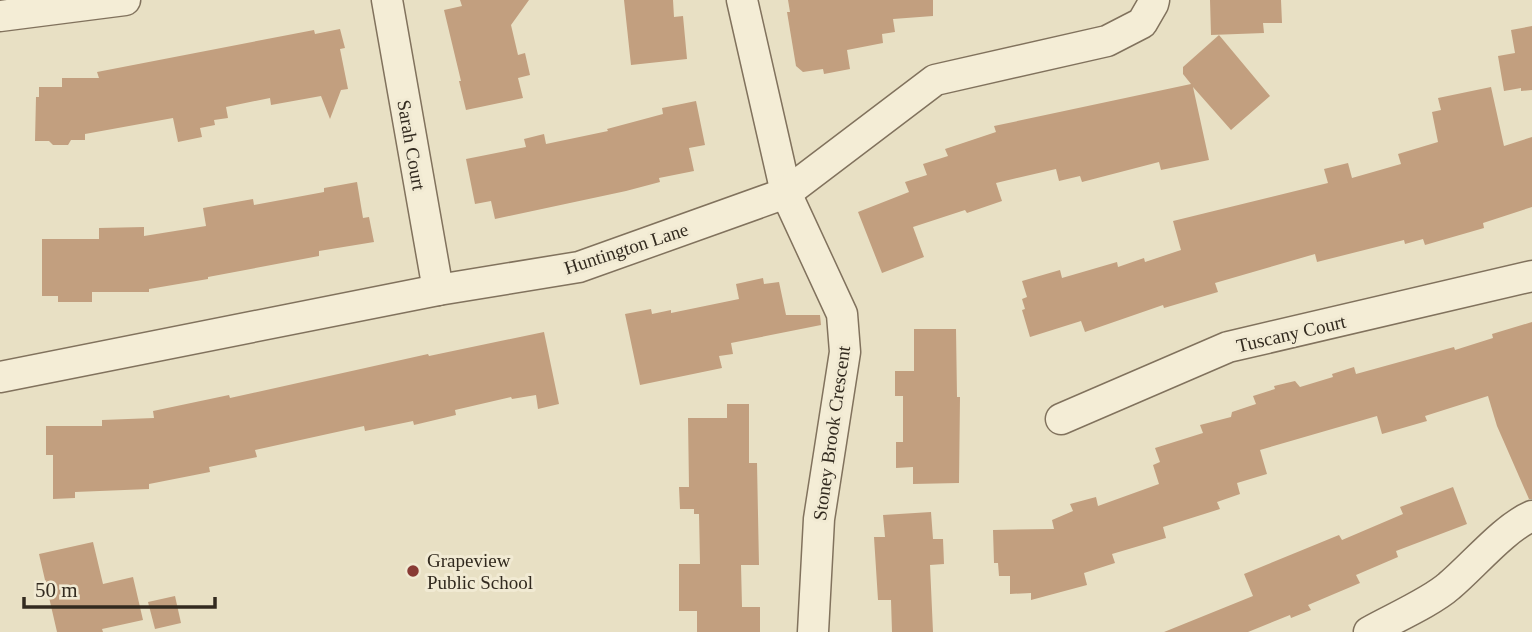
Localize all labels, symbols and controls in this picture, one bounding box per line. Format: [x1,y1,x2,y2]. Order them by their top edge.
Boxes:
street label: Sarah Court [393,98,430,193]
street label: Huntington Lane [561,219,691,278]
street label: Tuscany Court [1234,311,1349,356]
street label: Stoney Brook Crescent [809,344,854,522]
place label: Grapeview Public School [427,550,533,593]
marker: Grapeview Public School [405,563,421,579]
scale bar [24,566,215,610]
text: 50 m [35,578,78,602]

